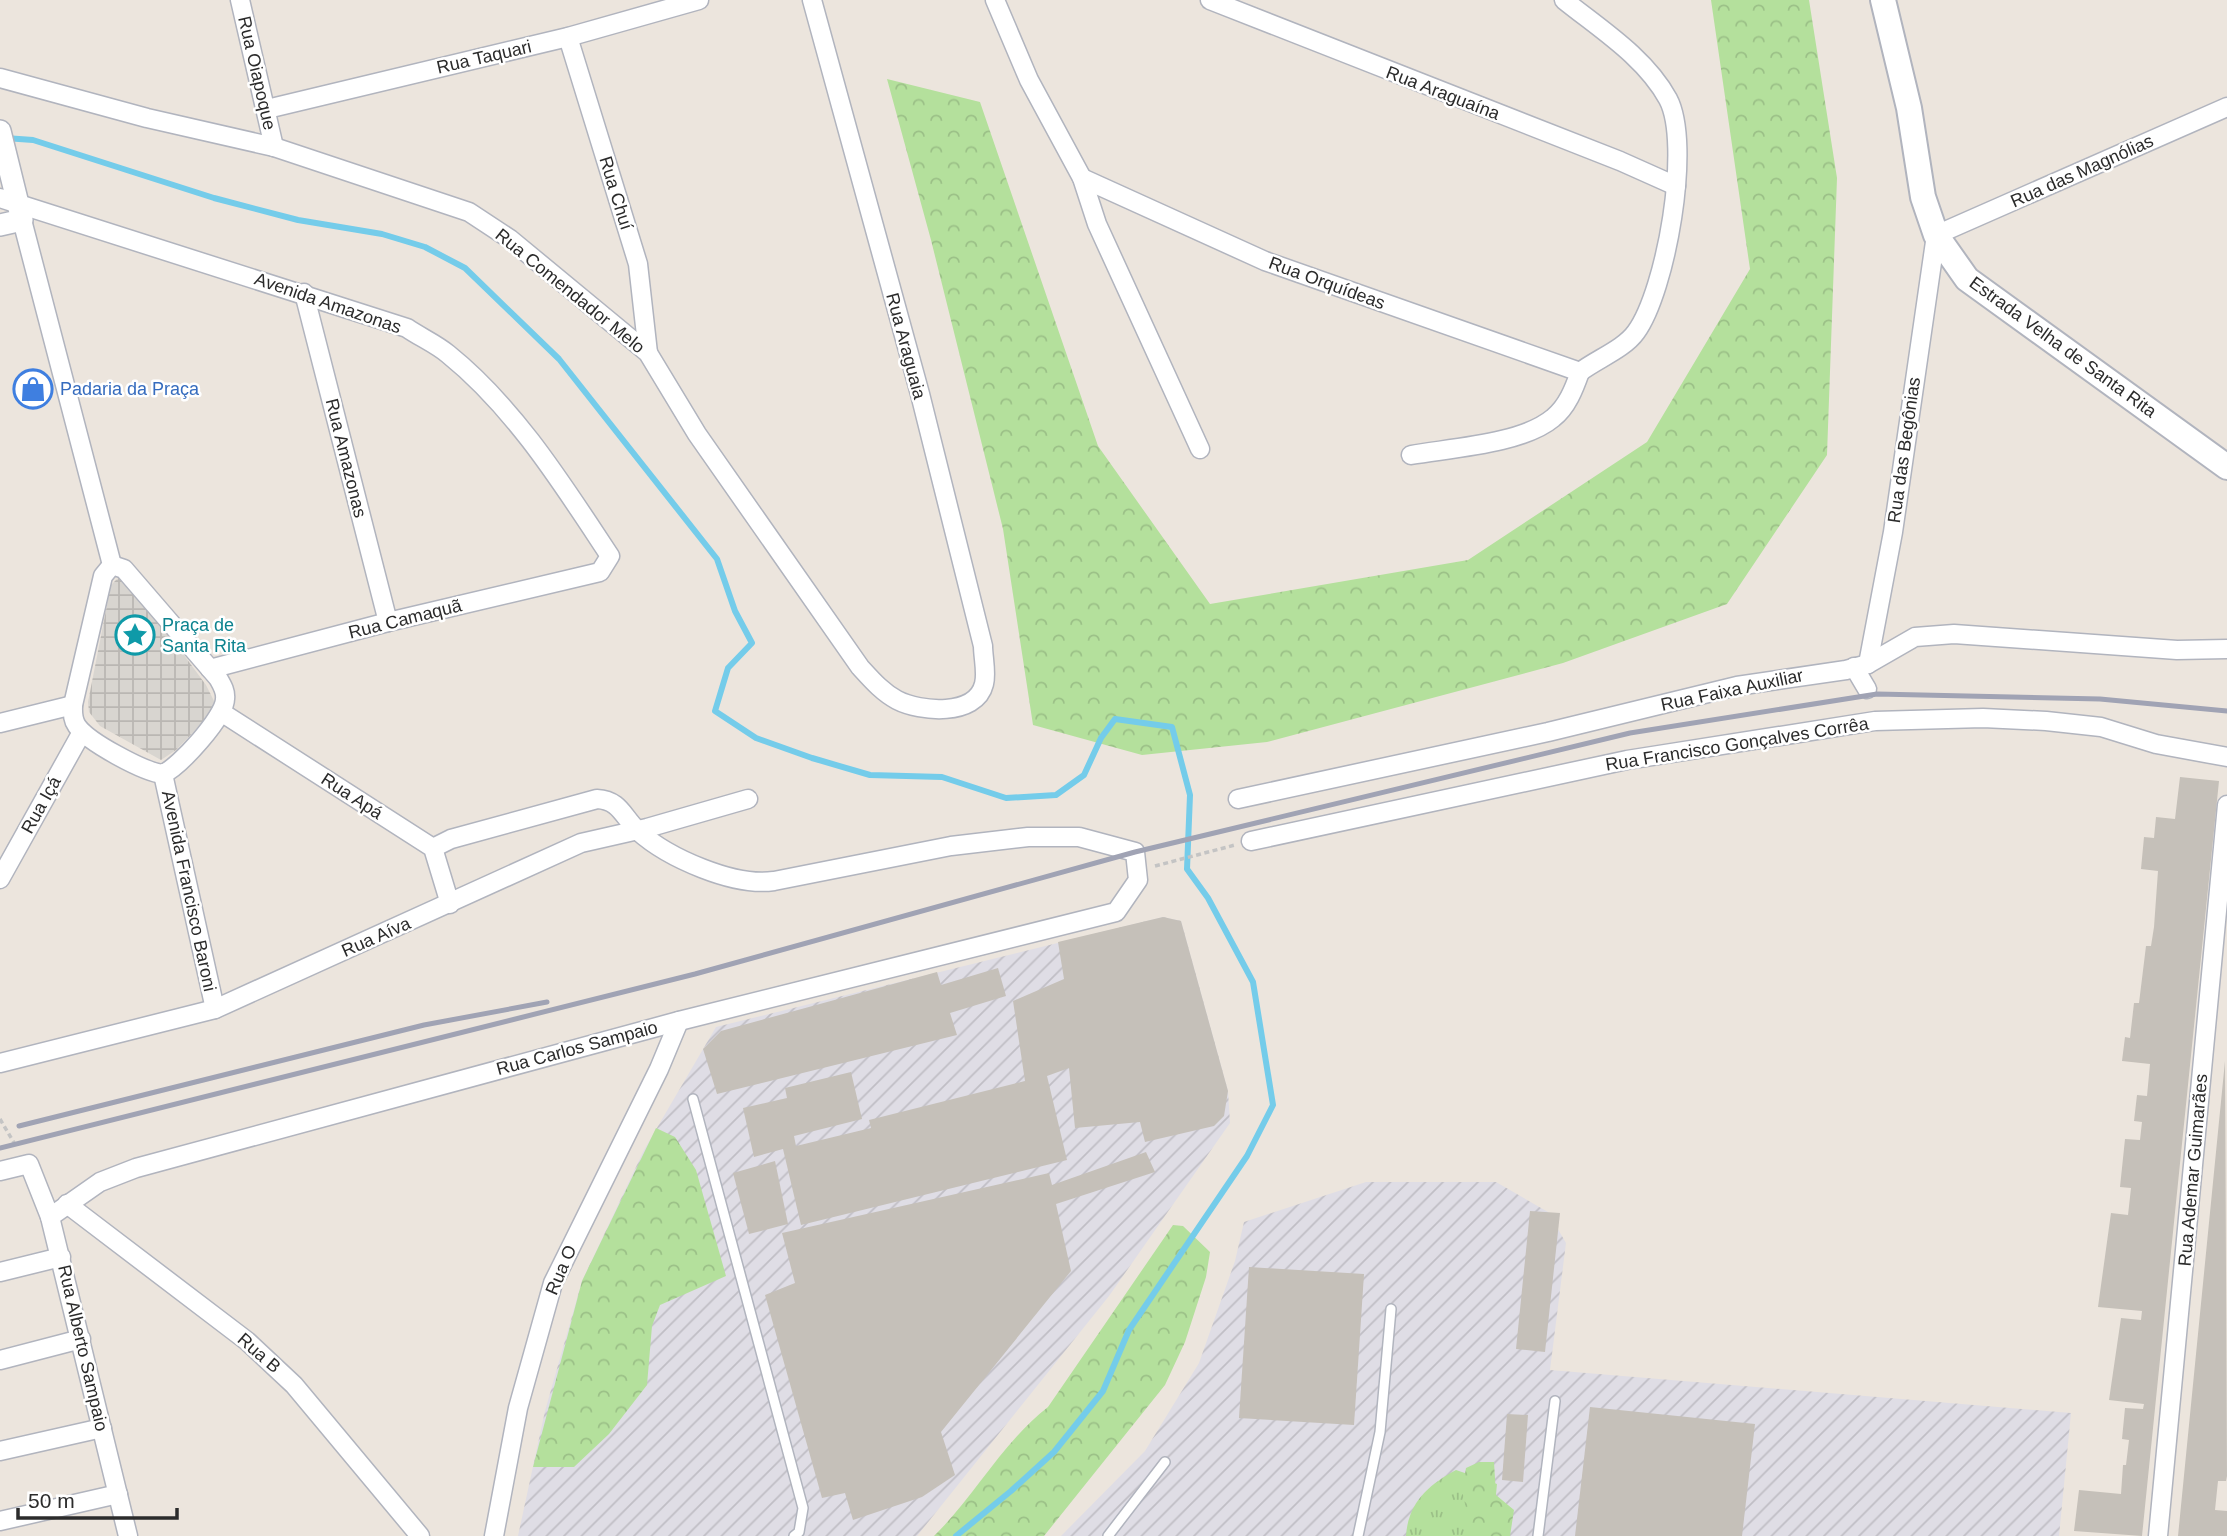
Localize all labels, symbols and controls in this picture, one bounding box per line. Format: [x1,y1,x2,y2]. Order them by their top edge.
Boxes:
street label: Rua Oiapoque [234,14,280,132]
street label: Rua Taquari [435,36,533,78]
street label: Rua Araguaína [1383,62,1504,124]
street label: Rua das Magnólias [2008,131,2156,211]
street label: Rua Chuí [595,154,637,232]
street label: Rua Comendador Melo [491,225,649,357]
street label: Rua Orquídeas [1266,253,1388,313]
street label: Avenida Amazonas [252,269,404,337]
street label: Estrada Velha de Santa Rita [1966,272,2161,422]
street label: Rua Araguaia [882,291,930,402]
shop icon: Padaria da Praça [12,368,54,410]
street label: Rua das Begônias [1884,376,1924,524]
place label: Padaria da Praça [60,379,200,399]
street label: Rua Amazonas [322,396,370,520]
street label: Rua Camaquã [346,595,465,643]
place icon: Praça de Santa Rita [114,614,156,656]
place label: Praça de Santa Rita [162,615,247,656]
street label: Rua Faixa Auxiliar [1659,665,1805,715]
street label: Rua Francisco Gonçalves Corrêa [1604,713,1871,775]
street label: Rua Apá [318,769,387,824]
street label: Rua Içá [17,772,65,837]
street label: Avenida Francisco Baroni [158,789,220,993]
street label: Rua Aíva [339,913,414,961]
street label: Rua Carlos Sampaio [494,1017,660,1079]
street label: Rua Ademar Guimarães [2175,1073,2211,1267]
street label: Rua O [542,1242,580,1298]
street label: Rua Alberto Sampaio [54,1263,112,1433]
street label: Rua B [234,1329,284,1377]
scale bar [18,1476,177,1520]
text: 50 m [28,1489,75,1512]

